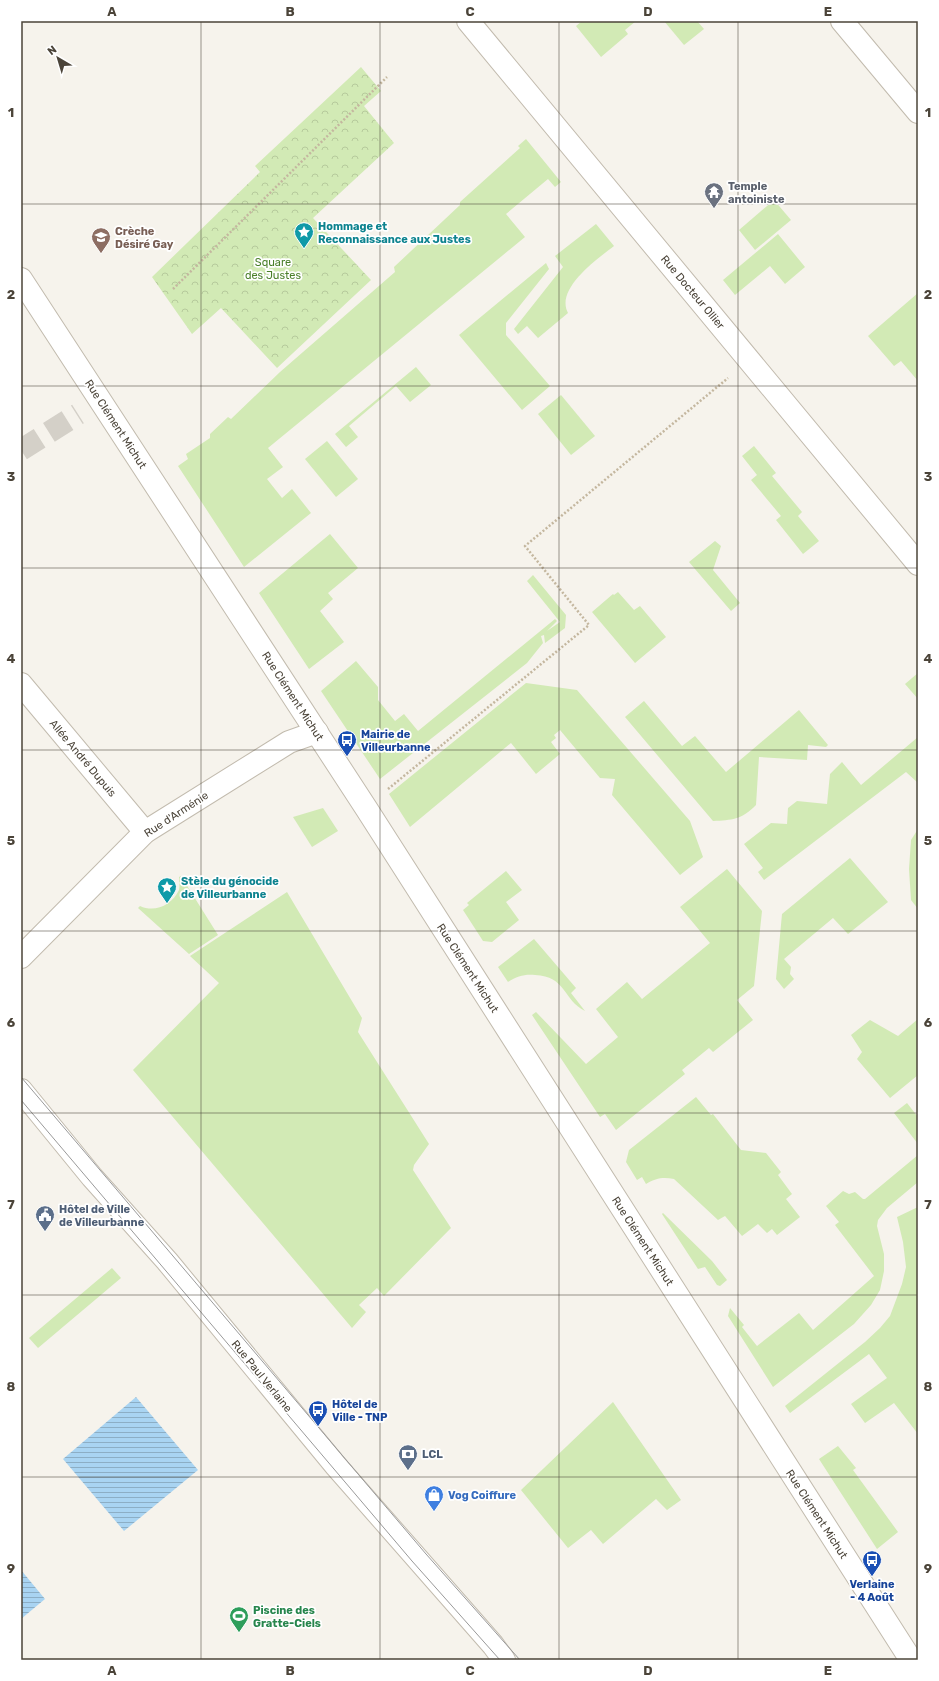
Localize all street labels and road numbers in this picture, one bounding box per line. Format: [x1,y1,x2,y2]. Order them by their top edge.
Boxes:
street label: Rue Docteur Ollier [658,253,728,332]
street label: Rue Clément Michut [82,377,150,472]
street label: Rue Clément Michut [259,649,327,744]
street label: Allée André Dupuis [47,717,119,800]
street label: Rue d'Arménie [142,789,211,840]
street label: Rue Clément Michut [434,921,502,1016]
street label: Rue Clément Michut [609,1194,677,1289]
street label: Rue Paul Verlaine [229,1338,295,1415]
street label: Rue Clément Michut [783,1467,851,1562]

